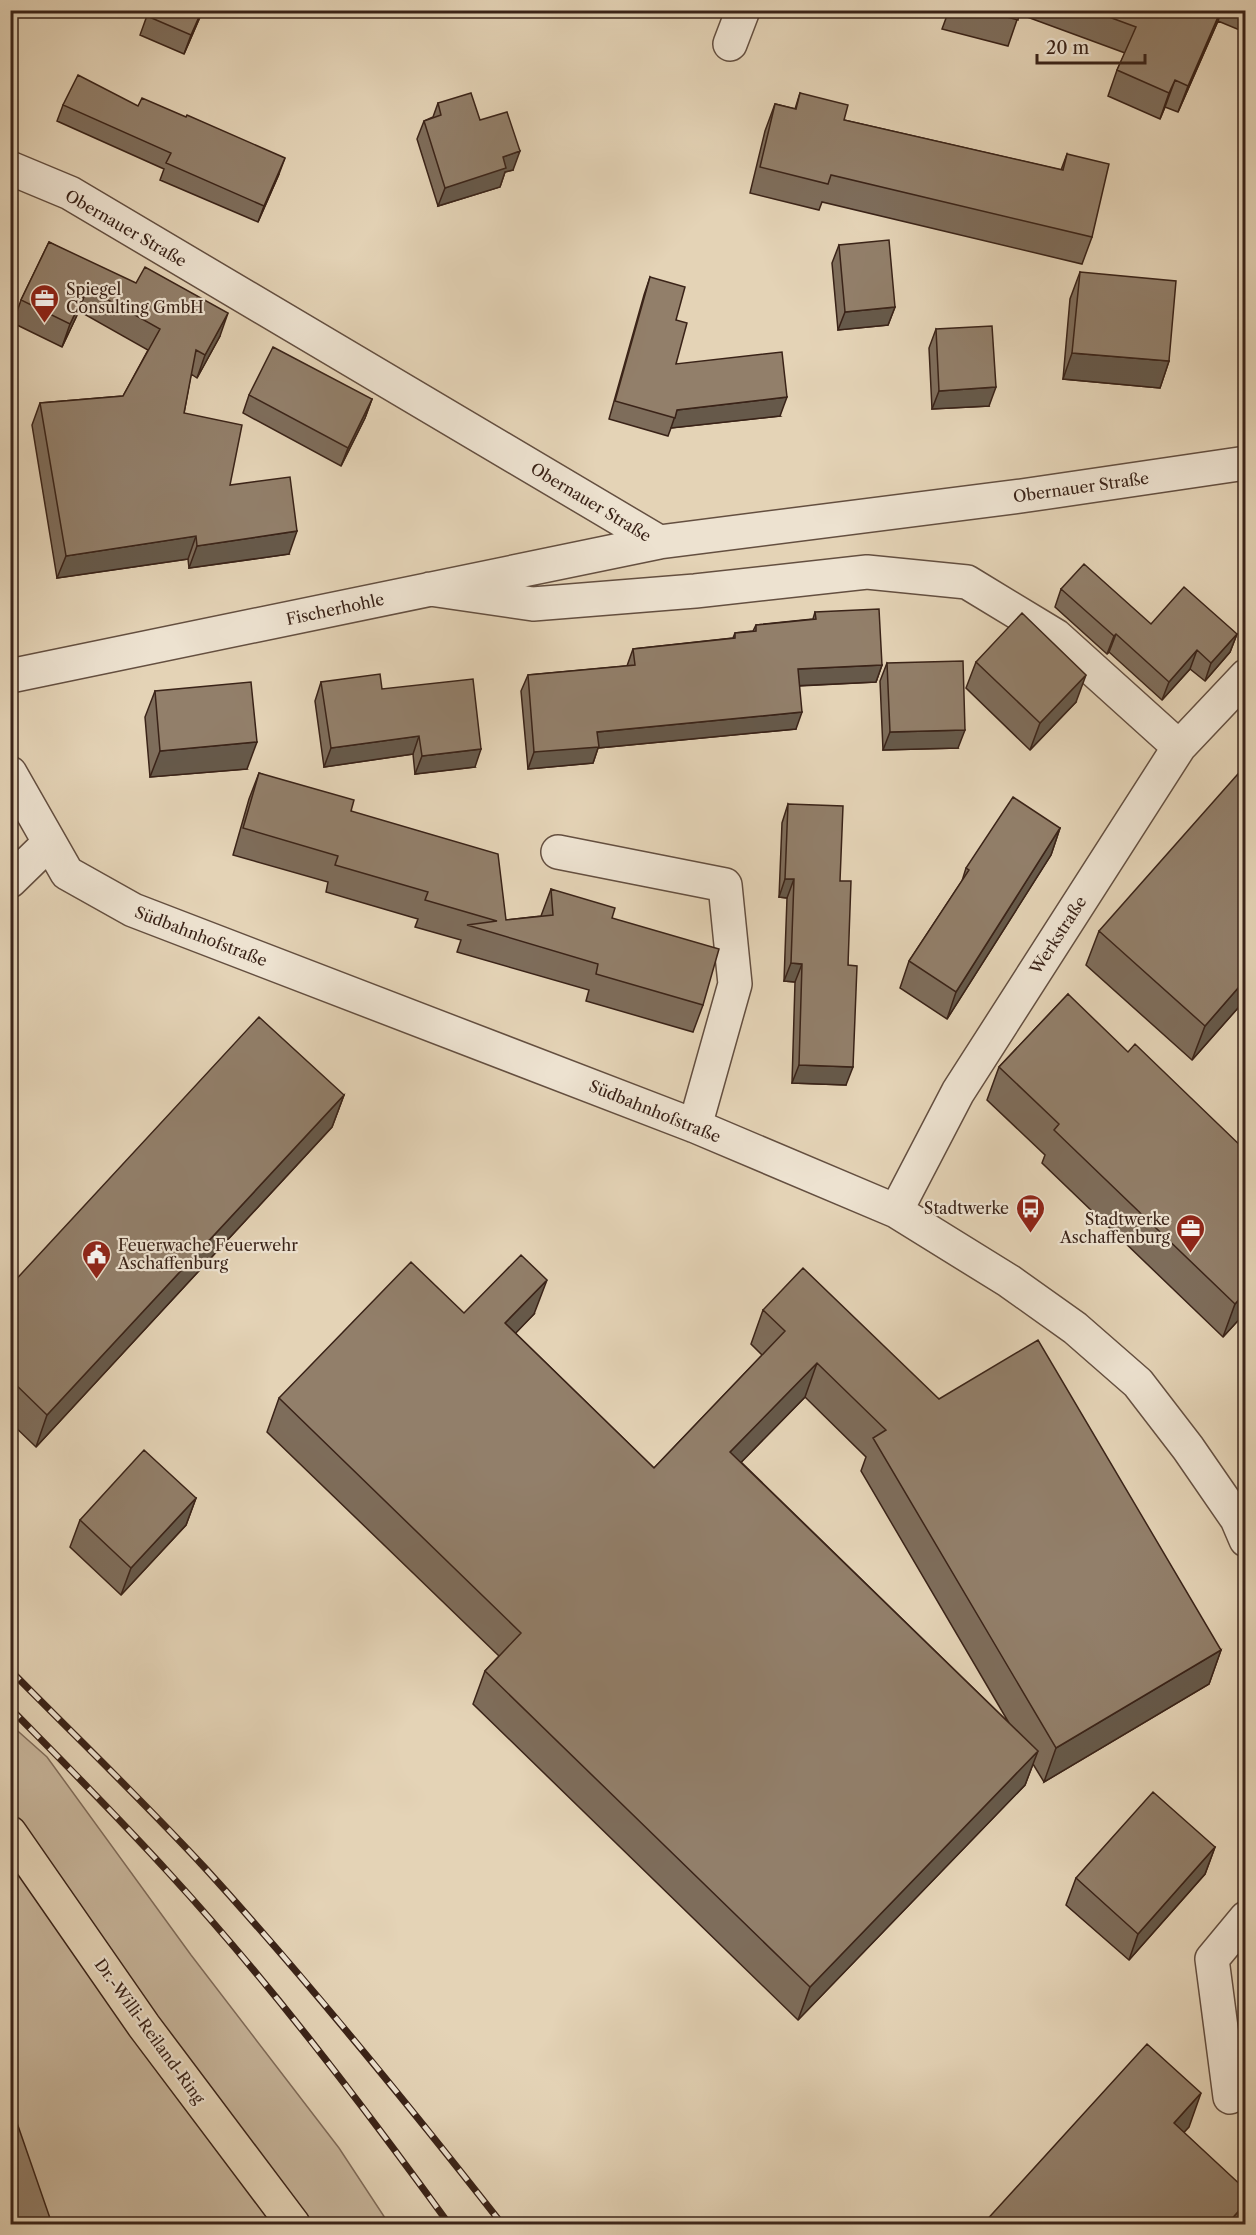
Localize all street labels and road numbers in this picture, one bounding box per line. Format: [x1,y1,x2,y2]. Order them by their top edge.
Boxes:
street label: Obernauer Straße [62,185,190,271]
street label: Obernauer Straße [527,458,655,546]
street label: Obernauer Straße [1012,468,1150,506]
street label: Fischerhohle [284,589,386,629]
street label: Werkstraße [1025,892,1091,979]
street label: Südbahnhofstraße [132,902,270,970]
street label: Südbahnhofstraße [586,1075,724,1147]
street label: Dr.-Willi-Reiland-Ring [91,1954,210,2108]

